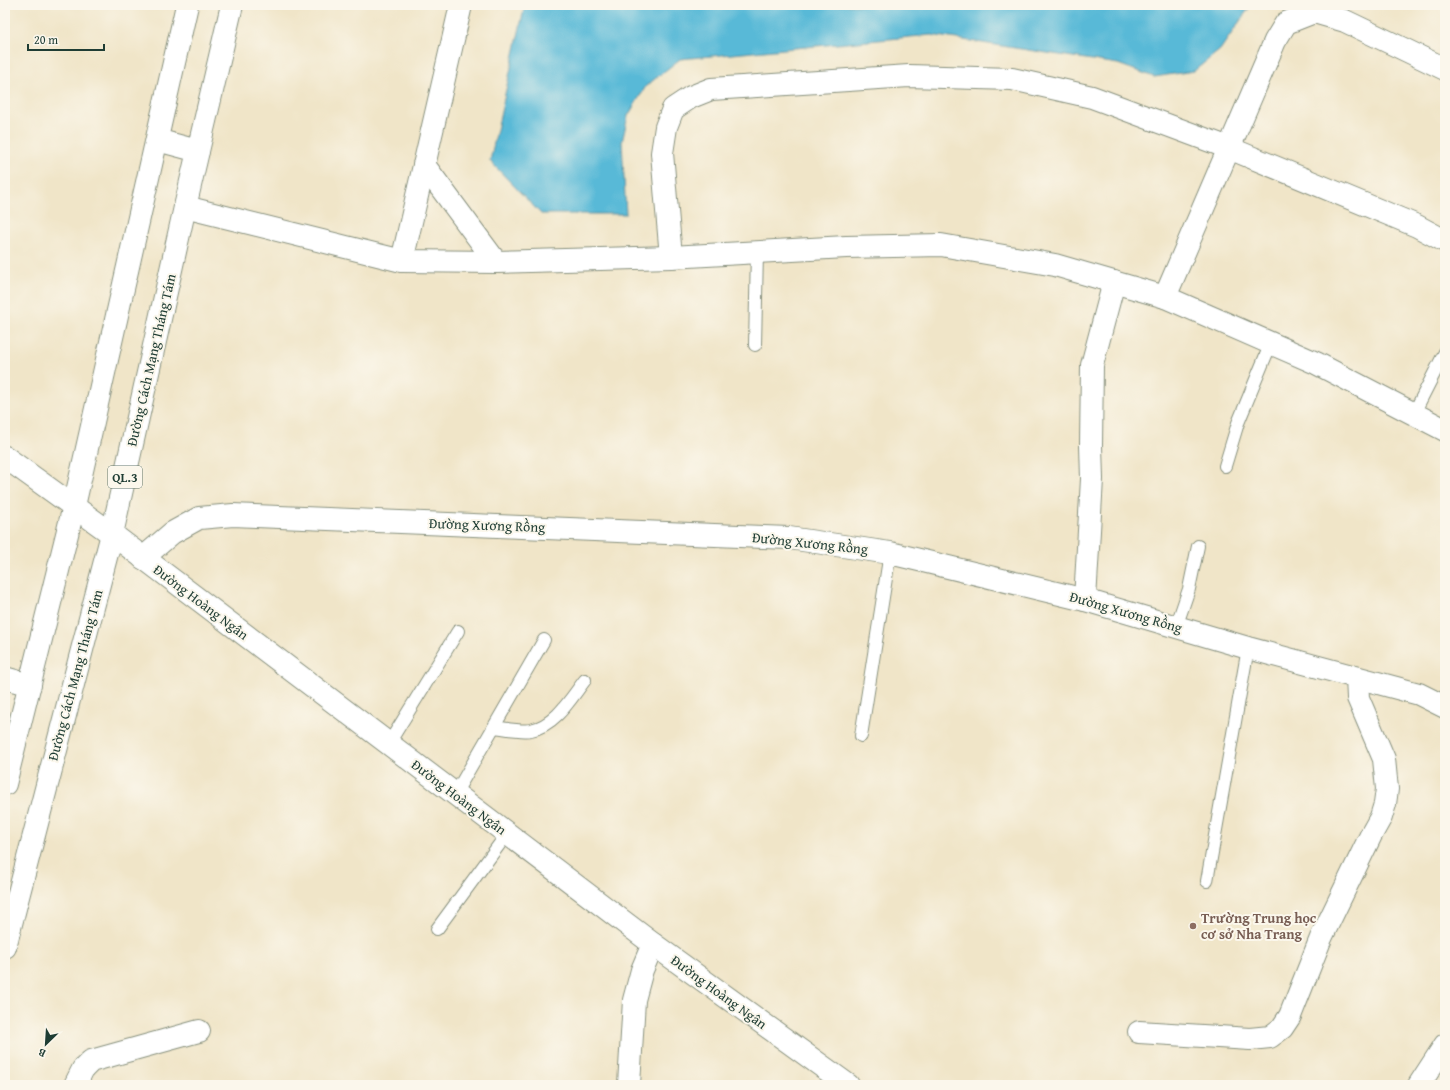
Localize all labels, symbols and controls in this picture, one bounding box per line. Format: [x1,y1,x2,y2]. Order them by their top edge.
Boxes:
scale bar [28,26,104,52]
text: 20 m [34,31,58,48]
street label: Đường Cách Mạng Tháng Tám [121,271,181,448]
road number: QL.3 [108,466,142,488]
street label: Đường Xương Rồng [429,513,545,537]
street label: Đường Xương Rồng [751,527,869,559]
street label: Đường Hoàng Ngân [149,560,253,645]
street label: Đường Xương Rồng [1067,586,1185,638]
street label: Đường Cách Mạng Tháng Tám [43,587,108,763]
street label: Đường Hoàng Ngân [407,755,511,840]
place label: Trường Trung học cơ sở Nha Trang [1201,908,1317,944]
marker: Trường Trung học cơ sở Nha Trang [1188,921,1198,931]
street label: Đường Hoàng Ngân [667,950,771,1034]
north arrow [26,1024,66,1064]
text: B [35,1044,48,1062]

